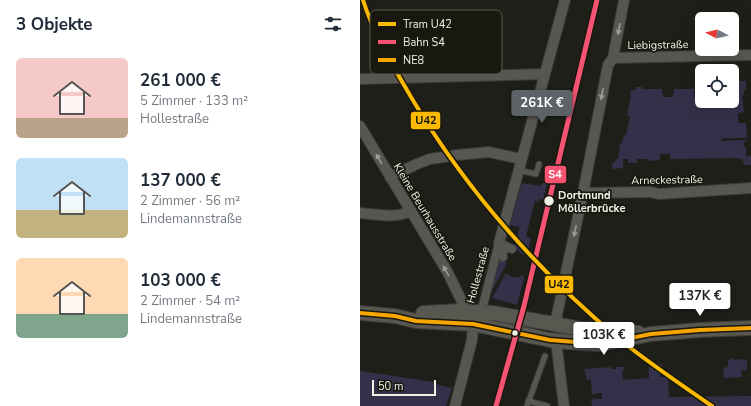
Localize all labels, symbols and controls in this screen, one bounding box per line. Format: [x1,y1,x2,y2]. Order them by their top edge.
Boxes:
legend [370,10,502,74]
north arrow [695,12,739,56]
map controls [695,12,739,108]
text: 3 Objekte [16,13,92,36]
icon: filters [322,13,344,35]
text: Tram U42 [403,17,452,32]
one-way arrow [615,23,621,35]
text: Bahn S4 [403,35,445,50]
street label: Liebigstraße [627,37,689,53]
text: NE8 [403,53,425,68]
button: locate [695,64,739,108]
text: 261 000 € [140,69,221,92]
icon: home [48,74,96,122]
one-way arrow [599,88,605,100]
pin: 261K € [509,90,575,124]
text: 5 Zimmer · 133 m² [140,92,248,110]
text: 261K € [520,94,564,112]
text: Hollestraße [140,110,209,128]
line badge: U42 [410,111,441,130]
text: U42 [415,113,437,128]
one-way arrow [376,153,383,165]
street label: Kleine Beurhausstraße [390,160,460,264]
line badge: S4 [544,165,567,184]
text: S4 [548,167,562,182]
text: 137 000 € [140,169,221,192]
street label: Arneckestraße [631,172,703,188]
icon: home [48,174,96,222]
place label: Dortmund Möllerbrücke [558,188,625,216]
text: 2 Zimmer · 56 m² [140,192,240,210]
marker: Dortmund Möllerbrücke [542,194,556,208]
text: Lindemannstraße [140,210,242,228]
one-way arrow [572,225,578,238]
street label: Hollestraße [463,245,493,305]
one-way arrow [442,265,449,277]
text: 103 000 € [140,269,221,292]
icon: home [48,274,96,322]
line badge: U42 [544,275,574,294]
text: U42 [548,277,570,292]
pin: 137K € [667,283,733,317]
text: 137K € [678,287,722,305]
text: 2 Zimmer · 54 m² [140,292,240,310]
text: Lindemannstraße [140,310,242,328]
pin: 103K € [571,322,637,356]
text: 103K € [582,326,626,344]
unlabelled marker [510,328,520,338]
scale bar [372,378,436,397]
text: 50 m [378,379,403,394]

